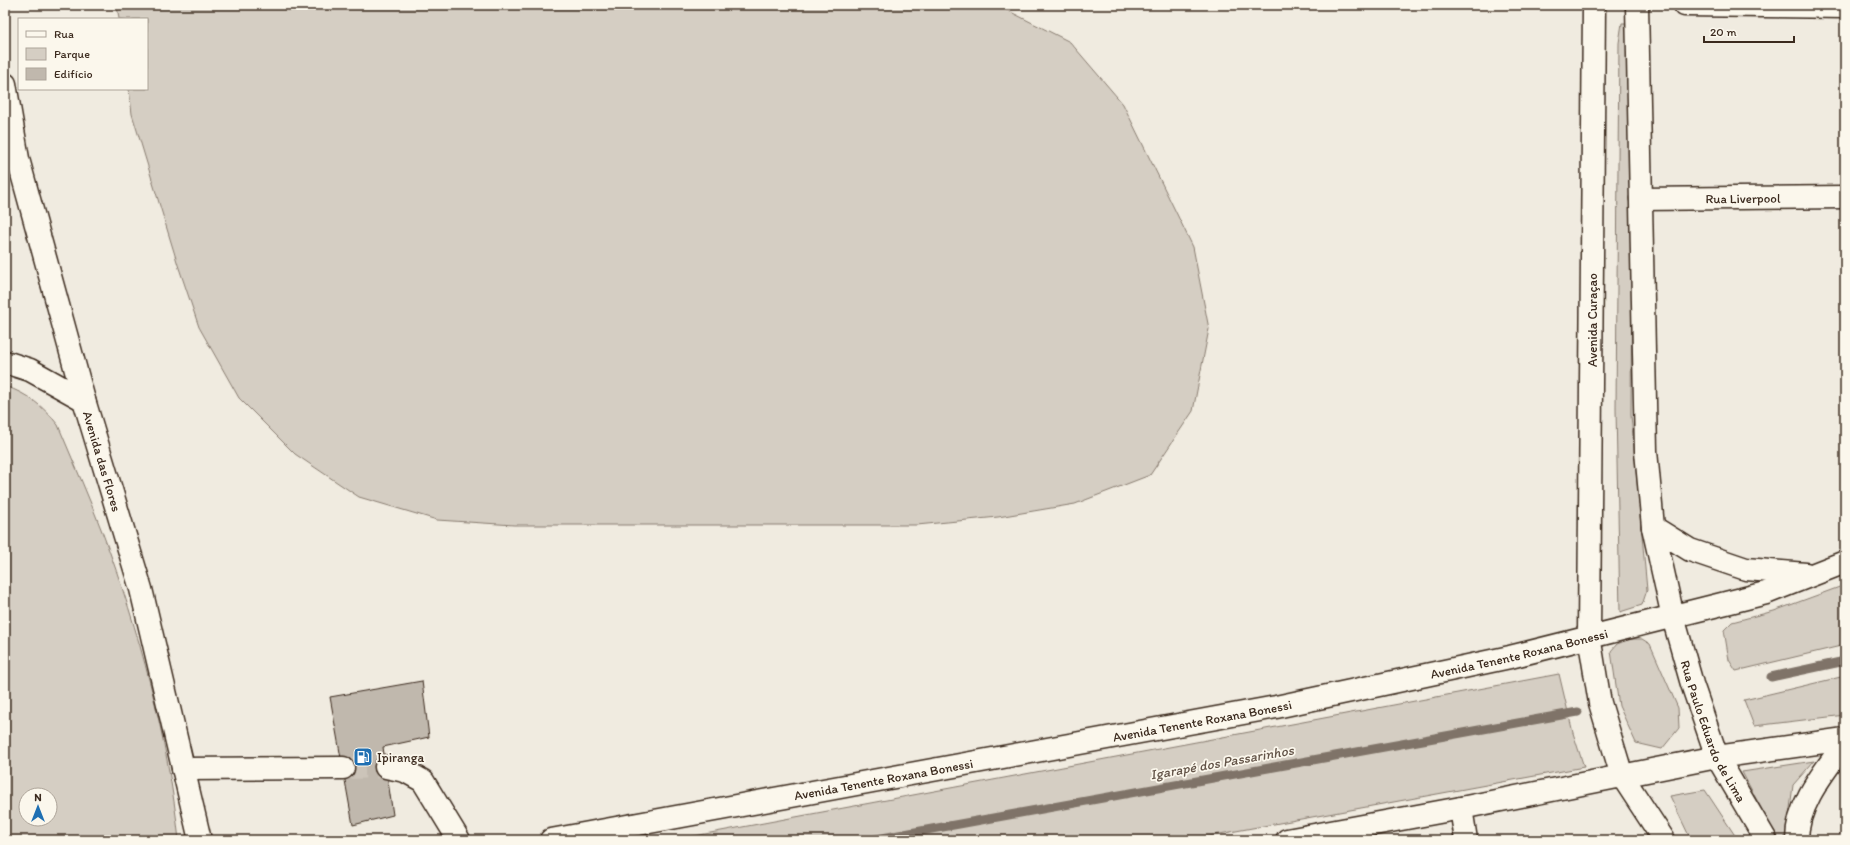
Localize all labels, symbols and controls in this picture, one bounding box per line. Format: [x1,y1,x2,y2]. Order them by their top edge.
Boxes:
legend [18,18,148,90]
scale bar [1704,18,1794,44]
text: 20 m [1710,25,1737,39]
text: Rua [54,27,74,41]
text: Parque [54,47,90,61]
text: Edifício [54,67,93,81]
street label: Rua Liverpool [1705,191,1781,206]
street label: Avenida Curaçao [1585,273,1600,367]
street label: Avenida das Flores [80,409,124,514]
street label: Avenida Tenente Roxana Bonessi [1429,626,1609,682]
street label: Rua Paulo Eduardo de Lima [1678,658,1749,805]
street label: Avenida Tenente Roxana Bonessi [1112,697,1293,745]
water label: Igarapé dos Passarinhos [1149,741,1296,783]
fuel station icon: Ipiranga [352,746,374,768]
place label: Ipiranga [377,750,424,765]
street label: Avenida Tenente Roxana Bonessi [793,756,974,803]
north arrow [18,787,58,827]
text: N [34,791,42,804]

